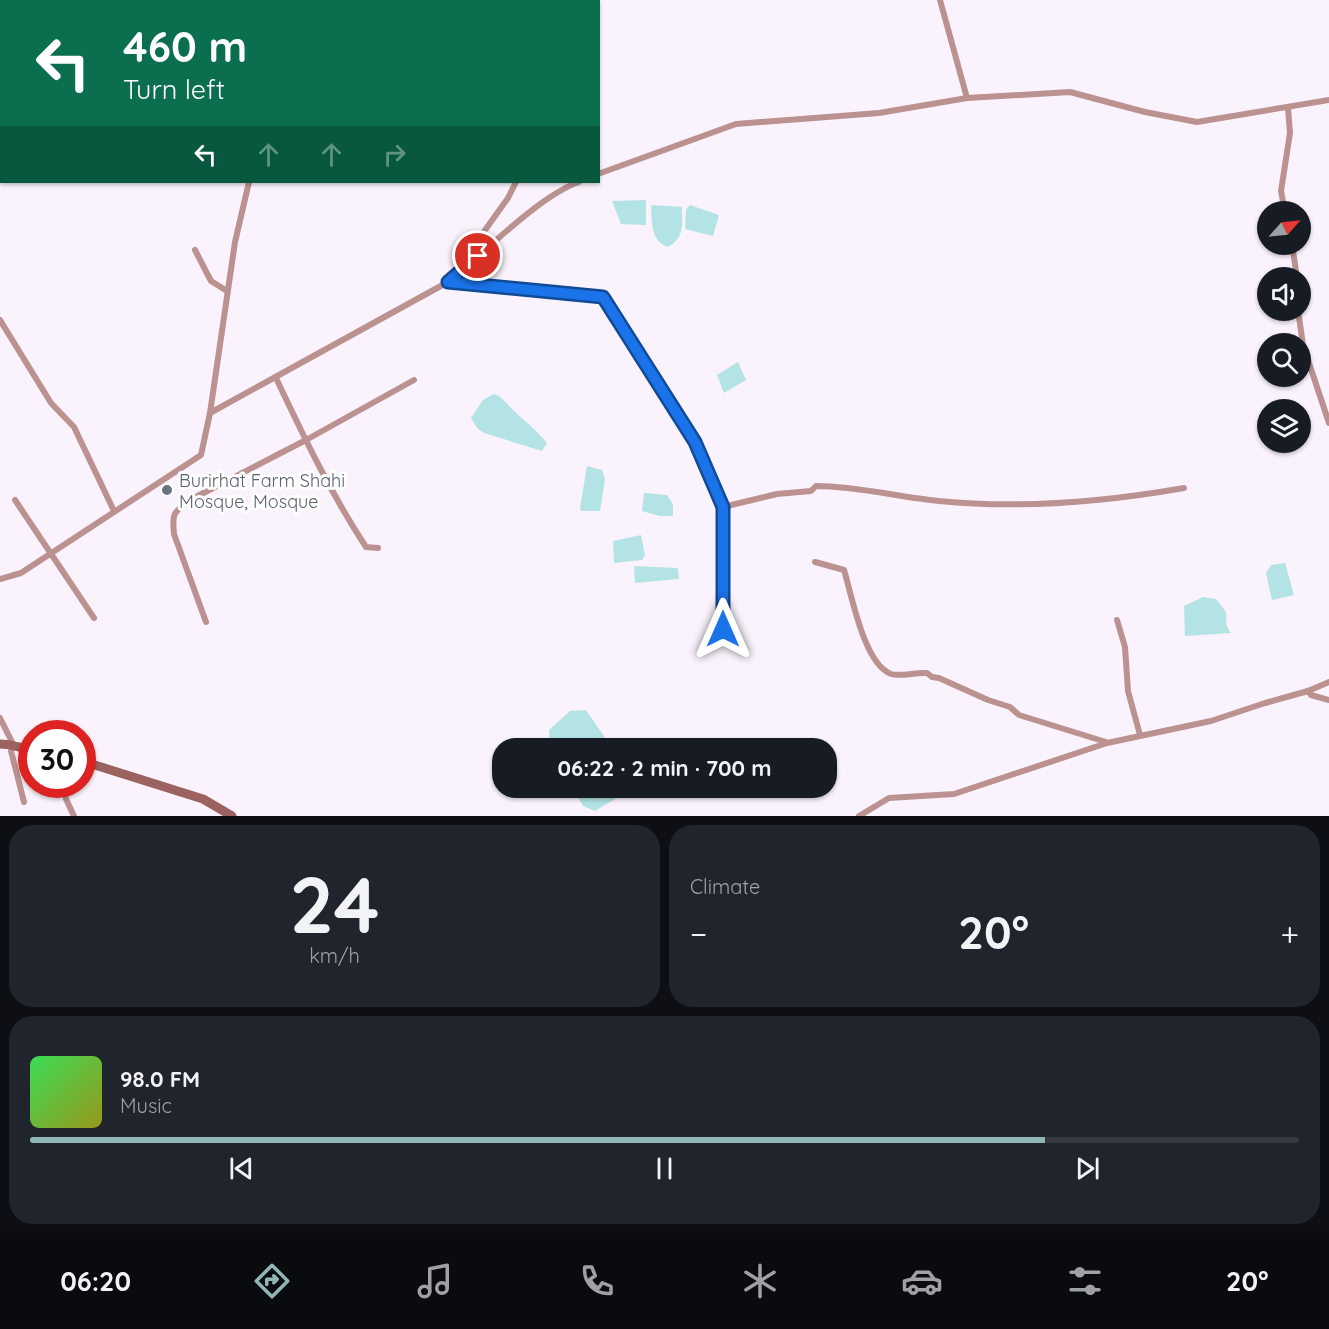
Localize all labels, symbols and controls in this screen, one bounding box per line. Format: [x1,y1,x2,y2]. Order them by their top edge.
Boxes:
text: 460 m [123,20,247,73]
icon: left [24,24,102,102]
text: Turn left [123,72,225,106]
icon: left [189,138,222,171]
icon: ahead [252,138,285,171]
icon: ahead [315,138,348,171]
icon: right [378,138,411,171]
north arrow [1257,201,1311,255]
map controls [1257,201,1311,453]
pin [452,230,503,281]
icon: arrive [461,239,494,272]
button: sound [1257,267,1311,321]
button: search [1257,333,1311,387]
button: layers [1257,399,1311,453]
place label: Burirhat Farm Shahi Mosque, Mosque [179,469,345,513]
marker: Burirhat Farm Shahi Mosque, Mosque [160,483,174,497]
position arrow [691,597,755,661]
speed limit sign: 30 [18,720,96,798]
text: 06:22 · 2 min · 700 m [558,754,771,782]
text: 24 [289,855,380,953]
text: Climate [690,874,760,899]
text: 20° [958,904,1029,960]
text: − [690,913,707,954]
text: + [1280,913,1299,954]
text: km/h [309,943,360,968]
text: 98.0 FM [120,1065,200,1093]
text: Music [120,1093,172,1118]
icon: previous [225,1152,258,1185]
icon: pause [648,1152,681,1185]
icon: next [1071,1152,1104,1185]
icon: directions [251,1260,293,1302]
icon: music [414,1260,456,1302]
icon: phone [576,1260,618,1302]
icon: climate [739,1260,781,1302]
icon: car [901,1260,943,1302]
icon: filters [1064,1260,1106,1302]
text: 06:20 [60,1264,131,1298]
text: 20° [1226,1264,1269,1298]

